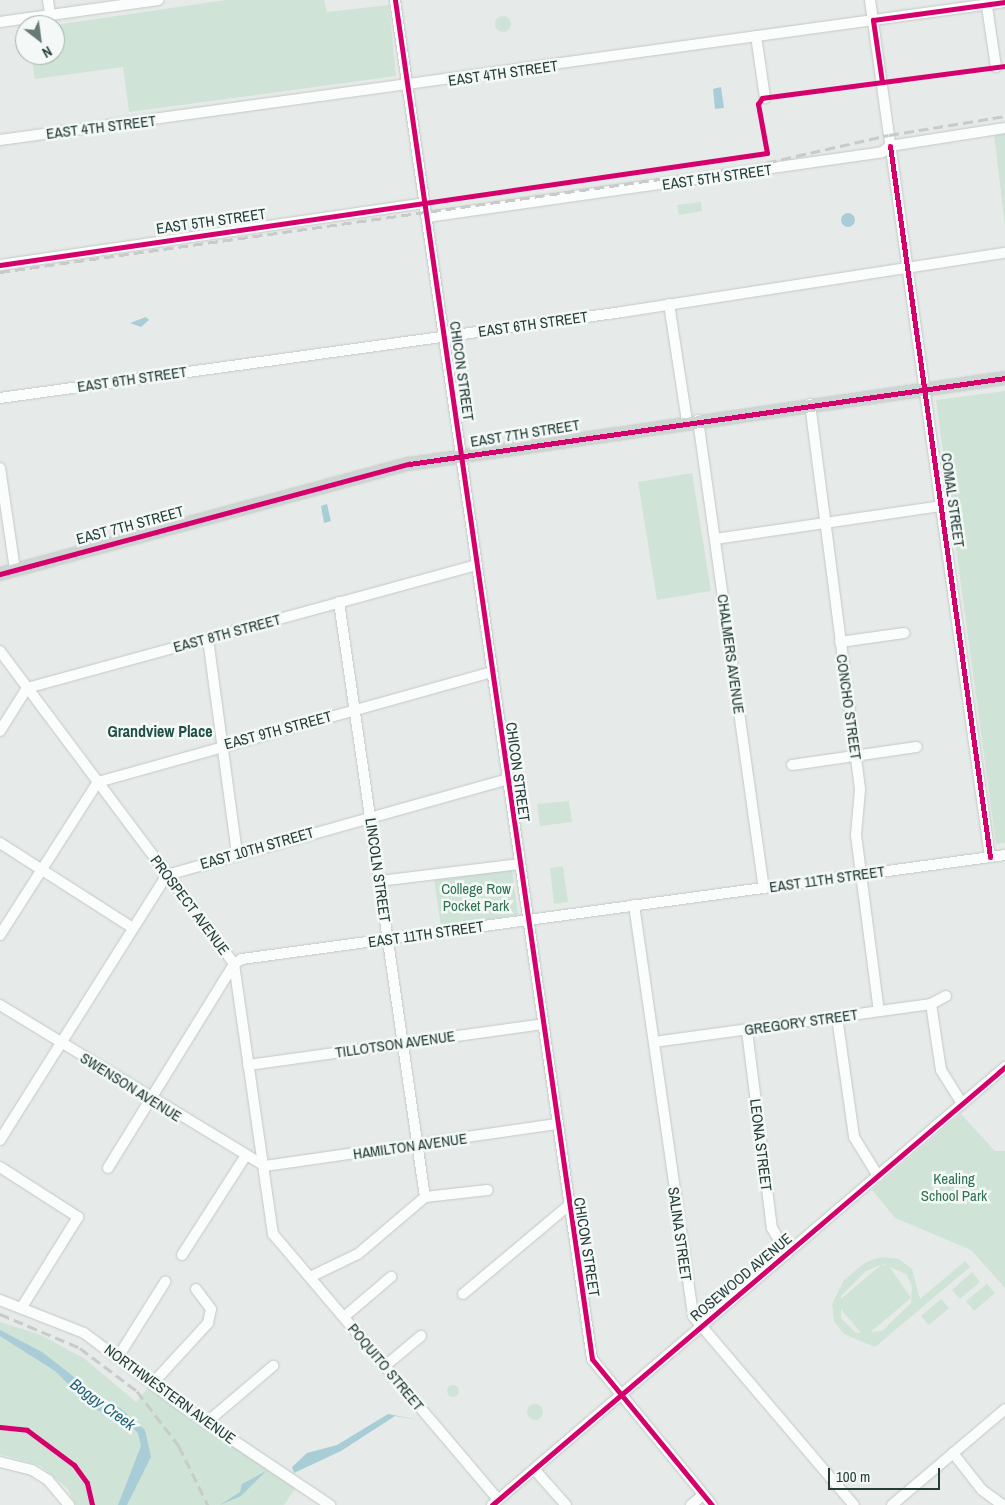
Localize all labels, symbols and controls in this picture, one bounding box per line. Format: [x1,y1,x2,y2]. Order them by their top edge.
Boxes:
north arrow [15,15,65,65]
text: N [39,42,55,62]
street label: EAST 4TH STREET [447,56,559,90]
street label: EAST 4TH STREET [45,111,157,143]
street label: EAST 5TH STREET [661,160,773,194]
street label: EAST 5TH STREET [155,204,267,238]
street label: EAST 6TH STREET [477,307,589,341]
street label: CHICON STREET [446,320,478,422]
street label: EAST 6TH STREET [76,362,188,396]
street label: EAST 7TH STREET [469,415,581,451]
street label: COMAL STREET [937,451,969,549]
street label: EAST 7TH STREET [74,502,186,548]
street label: CHALMERS AVENUE [714,593,748,715]
street label: EAST 8TH STREET [171,610,283,656]
street label: CONCHO STREET [833,653,865,761]
street label: EAST 9TH STREET [222,707,334,753]
district label: Grandview Place [107,721,213,741]
street label: CHICON STREET [502,721,534,823]
street label: LINCOLN STREET [362,817,394,923]
street label: EAST 10TH STREET [198,823,316,873]
street label: PROSPECT AVENUE [146,851,234,959]
street label: EAST 11TH STREET [768,862,886,896]
park label: College Row Pocket Park [441,879,511,914]
street label: EAST 11TH STREET [367,917,485,951]
street label: GREGORY STREET [743,1005,859,1039]
street label: TILLOTSON AVENUE [334,1027,456,1061]
street label: SWENSON AVENUE [77,1048,185,1126]
street label: LEONA STREET [746,1097,776,1193]
street label: HAMILTON AVENUE [352,1129,468,1163]
park label: Kealing School Park [921,1169,987,1204]
street label: SALINA STREET [664,1185,696,1283]
street label: CHICON STREET [570,1196,604,1298]
street label: ROSEWOOD AVENUE [686,1229,796,1325]
street label: POQUITO STREET [344,1320,428,1414]
street label: NORTHWESTERN AVENUE [101,1340,239,1448]
water label: Boggy Creek [67,1374,139,1434]
scale bar [830,1458,942,1490]
text: 100 m [836,1466,870,1487]

